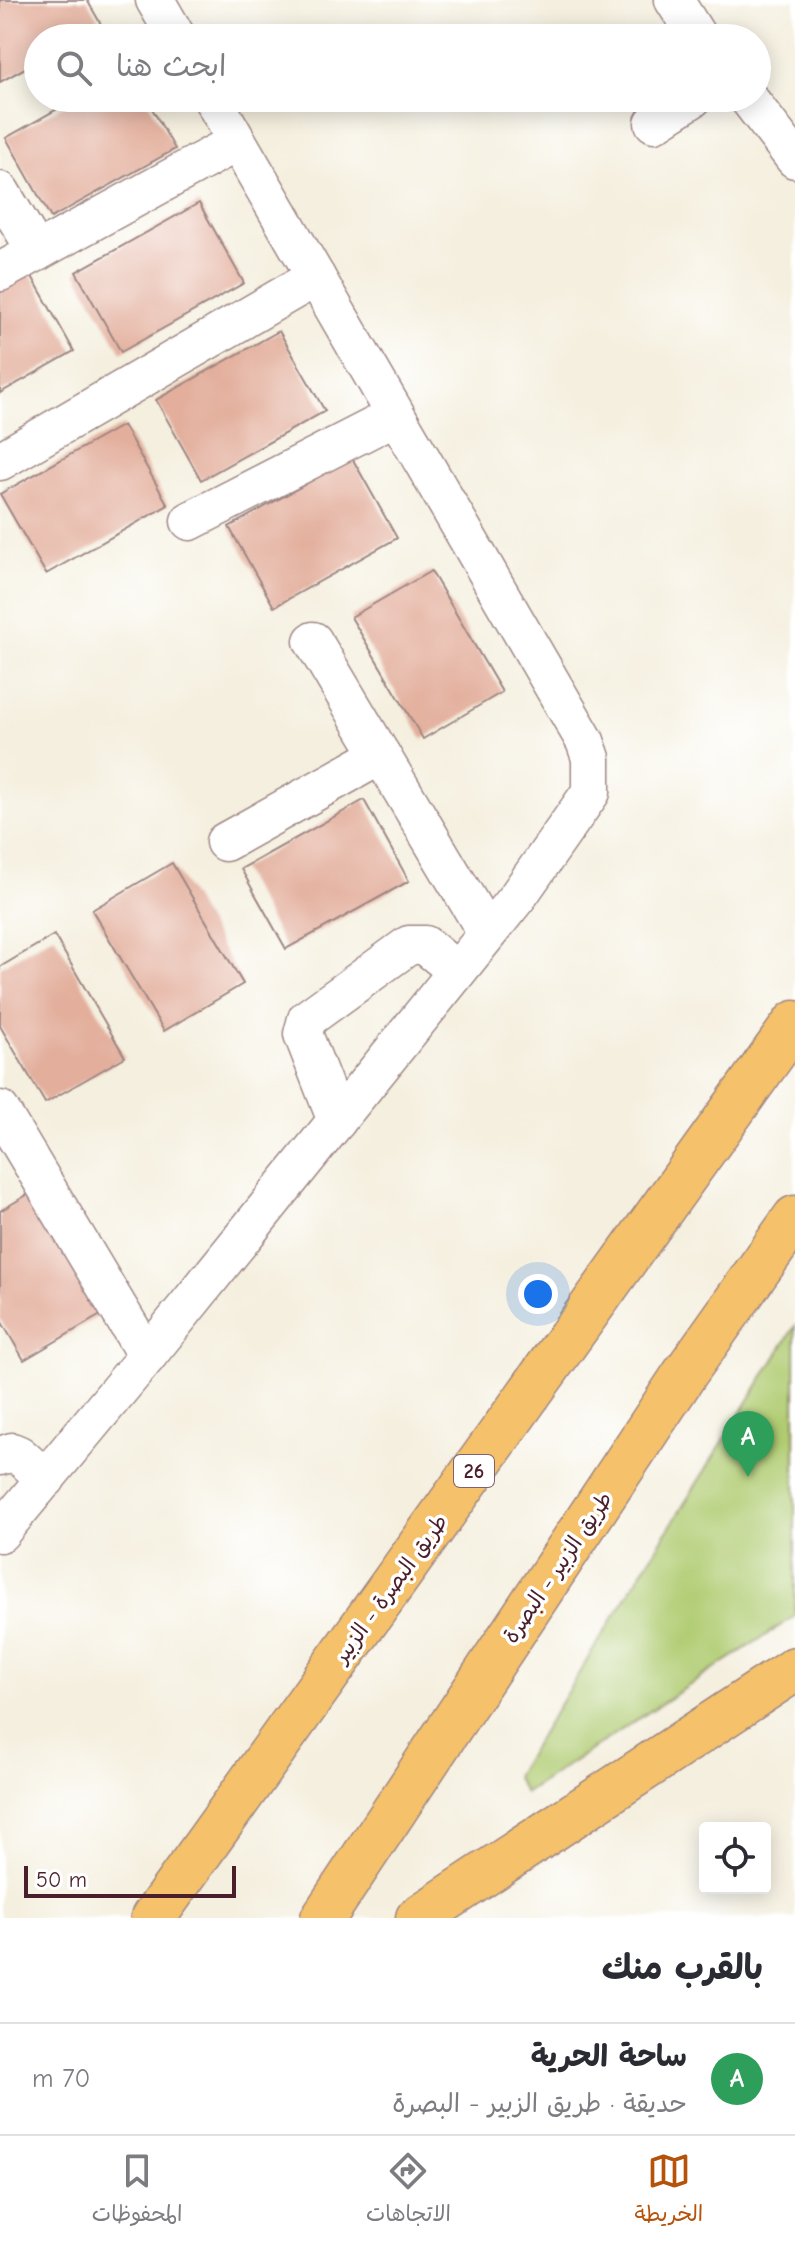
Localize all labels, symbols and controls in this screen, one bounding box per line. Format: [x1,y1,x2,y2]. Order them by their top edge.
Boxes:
search box [24,24,771,112]
icon: search [52,46,96,90]
text: ابحث هنا [116,49,226,84]
your location [518,1274,558,1314]
pin: A [722,1411,774,1477]
road number: 26 [454,1455,494,1487]
street label: طريق الزبير - البصرة [498,1487,618,1648]
street label: طريق البصرة - الزبير [327,1509,453,1669]
map controls [699,1822,771,1894]
button: locate [699,1822,771,1894]
scale bar [24,1862,236,1898]
text: 50 m [36,1867,87,1893]
text: بالقرب منك [602,1948,763,1988]
text: ساحة الحرية [531,2039,687,2074]
text: 70 m [32,2064,90,2094]
text: A [730,2064,744,2094]
text: حديقة · طريق الزبير - البصرة [392,2089,687,2119]
tab: المحفوظات [92,2149,182,2233]
tab: الاتجاهات [366,2149,451,2233]
tab: الخريطة [635,2149,703,2233]

